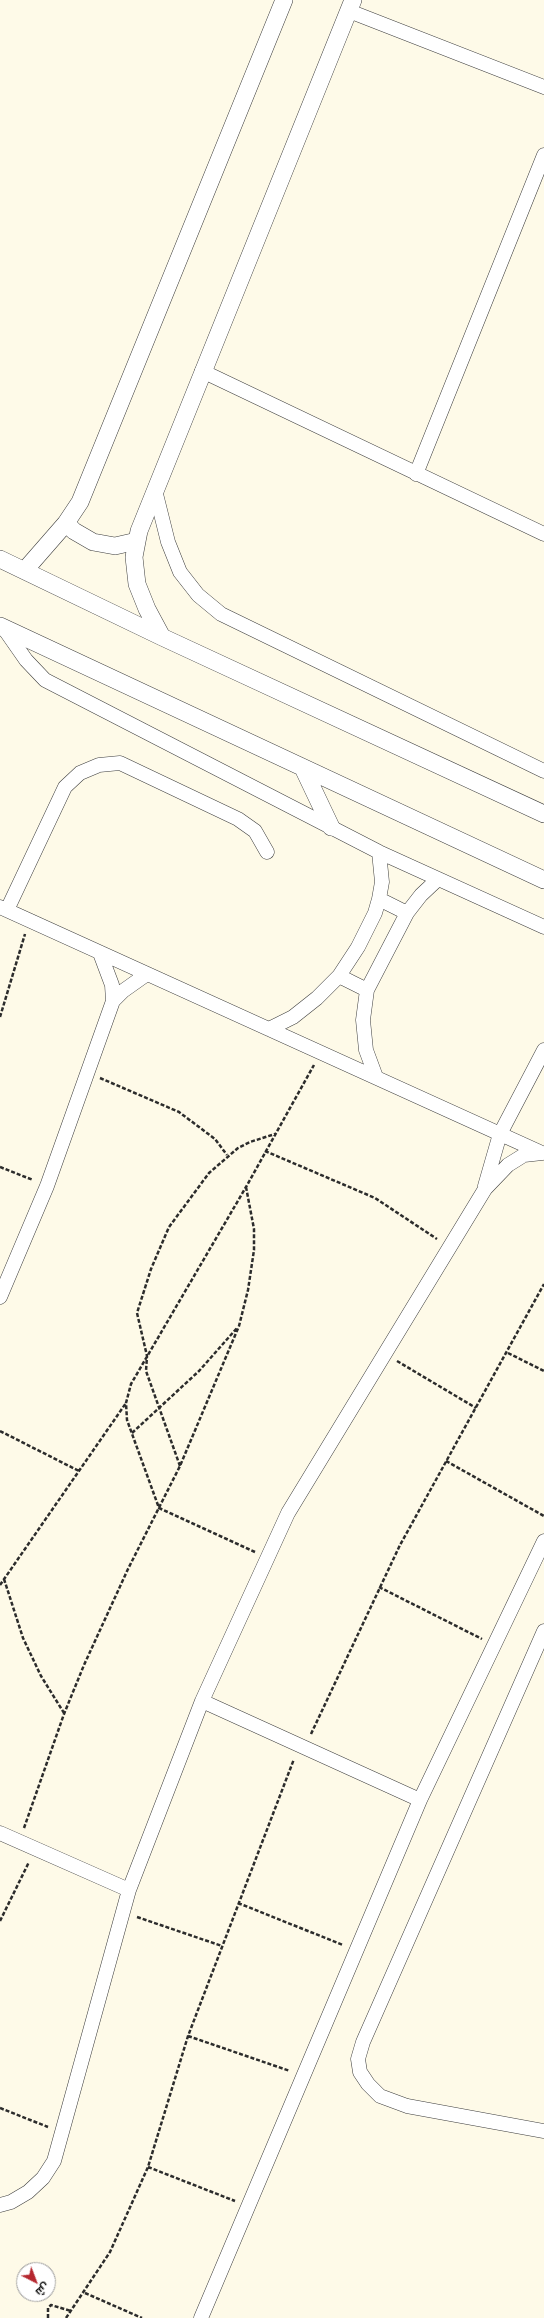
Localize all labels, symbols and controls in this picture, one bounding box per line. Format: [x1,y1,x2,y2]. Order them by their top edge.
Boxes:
north arrow [16,2262,56,2302]
text: ش [33,2280,54,2301]

